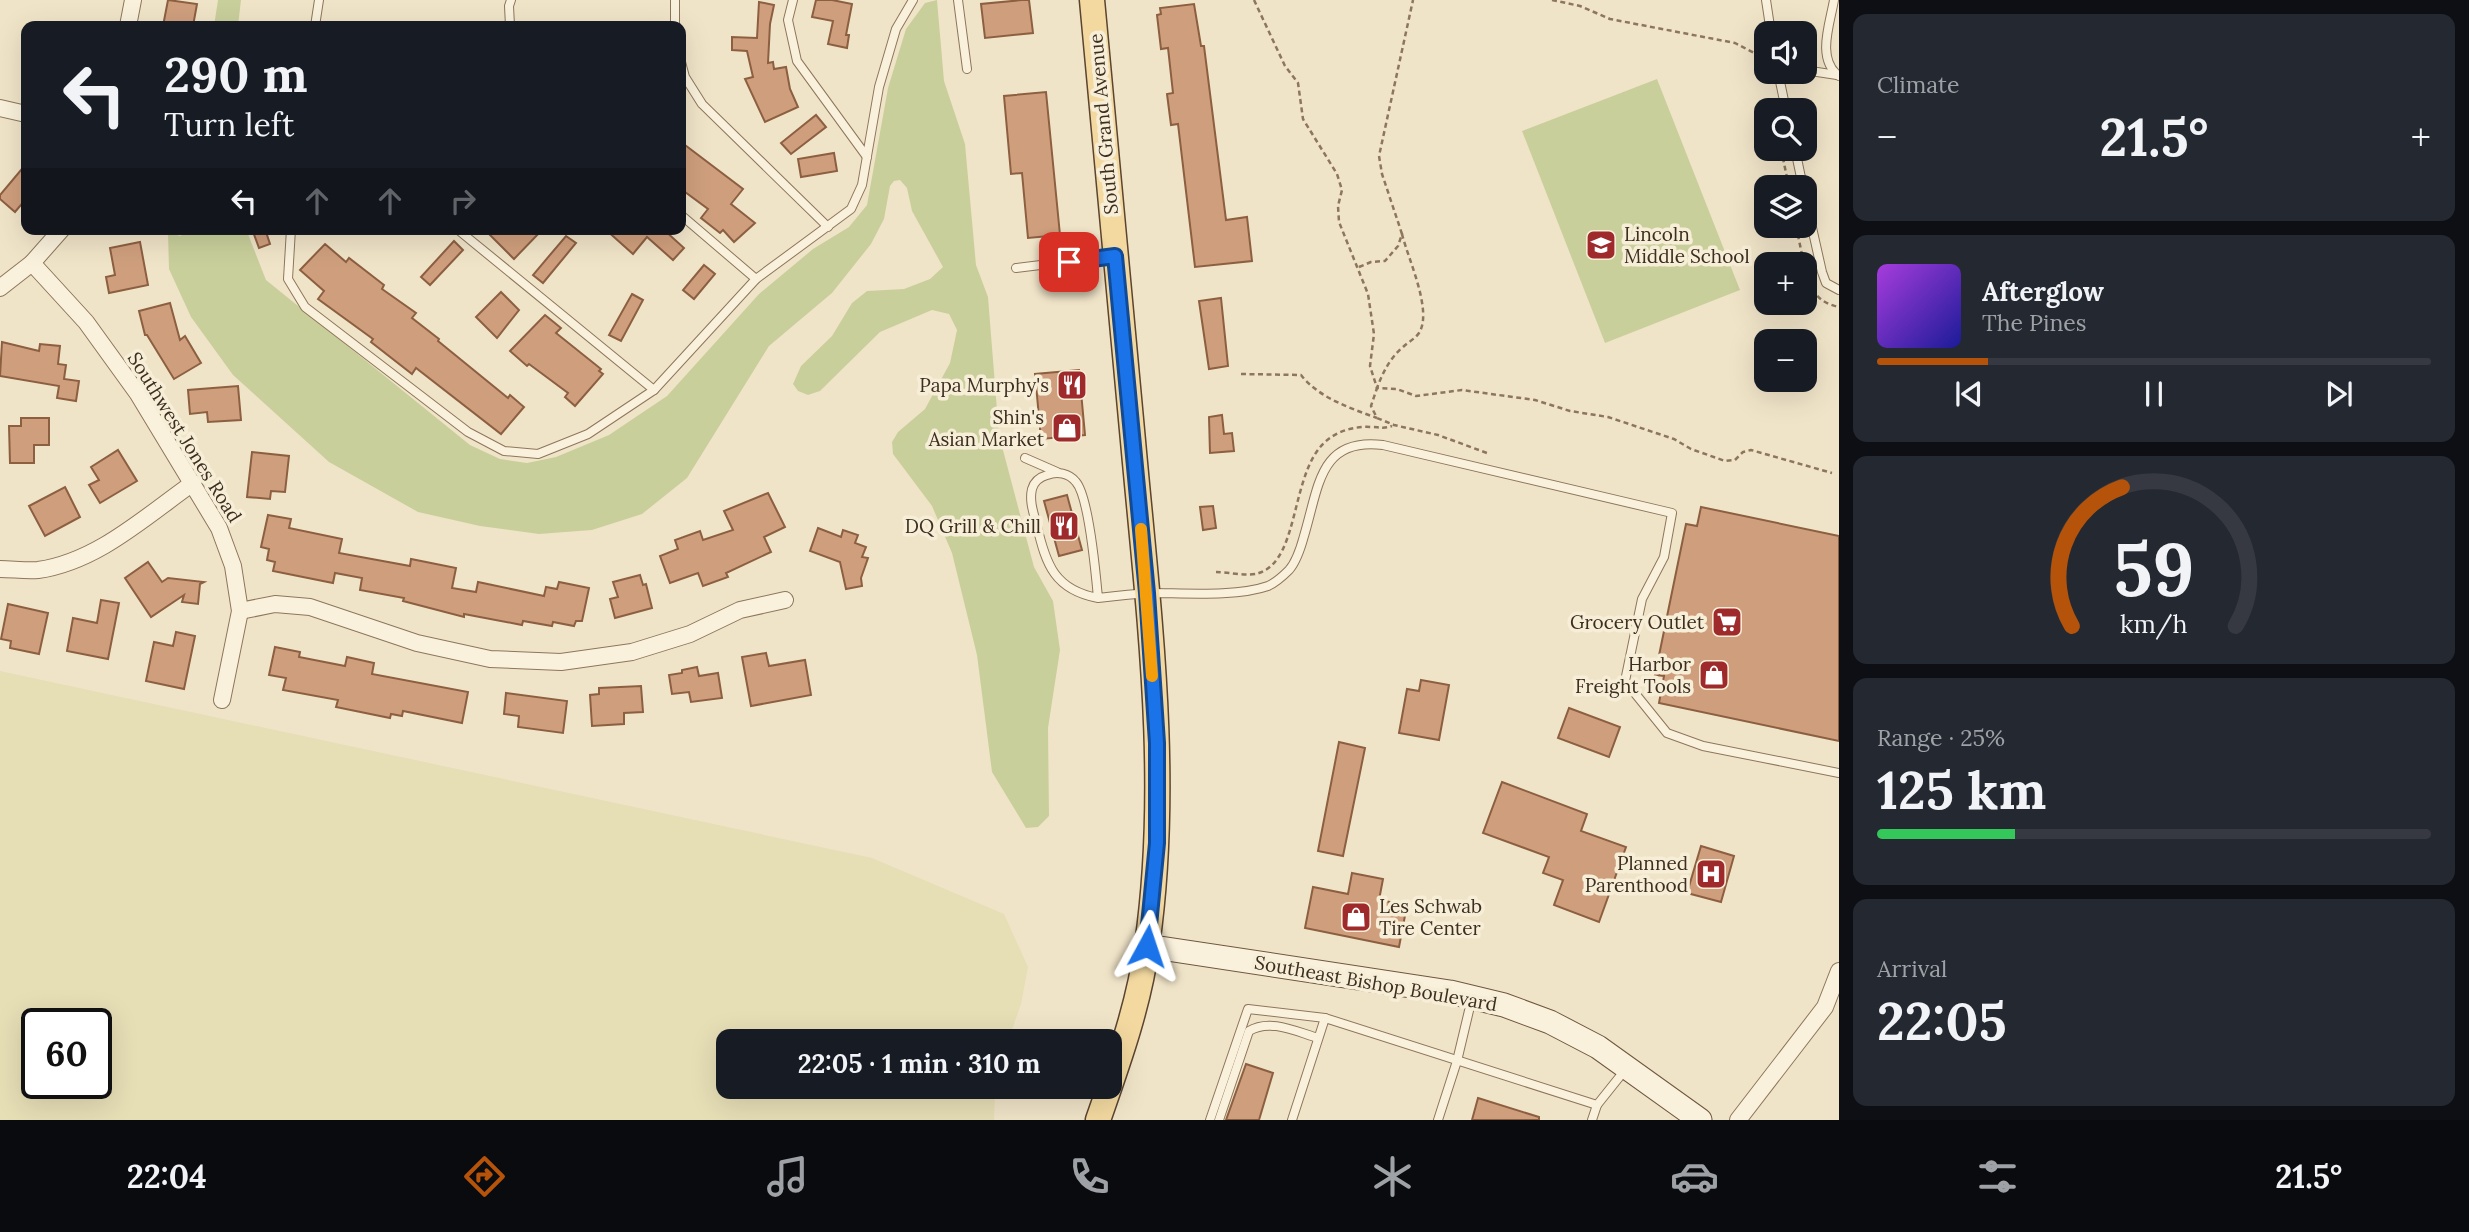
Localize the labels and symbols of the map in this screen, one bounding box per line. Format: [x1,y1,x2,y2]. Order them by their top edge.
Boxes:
street label: South Grand Avenue [1083,32,1123,216]
place label: Lincoln Middle School [1624,222,1750,268]
school or university icon: Lincoln Middle School [1584,228,1618,262]
pin [1039,232,1099,292]
street label: Southwest Jones Road [123,347,247,527]
restaurant icon: Papa Murphy's [1055,368,1089,402]
place label: Papa Murphy's [919,373,1049,397]
place label: Shin's Asian Market [928,405,1045,451]
shop icon: Shin's Asian Market [1050,411,1084,445]
restaurant icon: DQ Grill & Chill [1047,509,1081,543]
place label: DQ Grill & Chill [905,514,1041,538]
supermarket icon: Grocery Outlet [1710,605,1744,639]
place label: Grocery Outlet [1570,610,1705,634]
place label: Harbor Freight Tools [1575,652,1692,698]
shop icon: Harbor Freight Tools [1697,658,1731,692]
place label: Planned Parenthood [1585,851,1688,897]
hospital icon: Planned Parenthood [1694,857,1728,891]
place label: Les Schwab Tire Center [1379,894,1482,940]
shop icon: Les Schwab Tire Center [1339,900,1373,934]
position arrow [1110,909,1184,983]
street label: Southeast Bishop Boulevard [1253,950,1499,1016]
speed limit sign: 60 [21,1008,112,1099]

